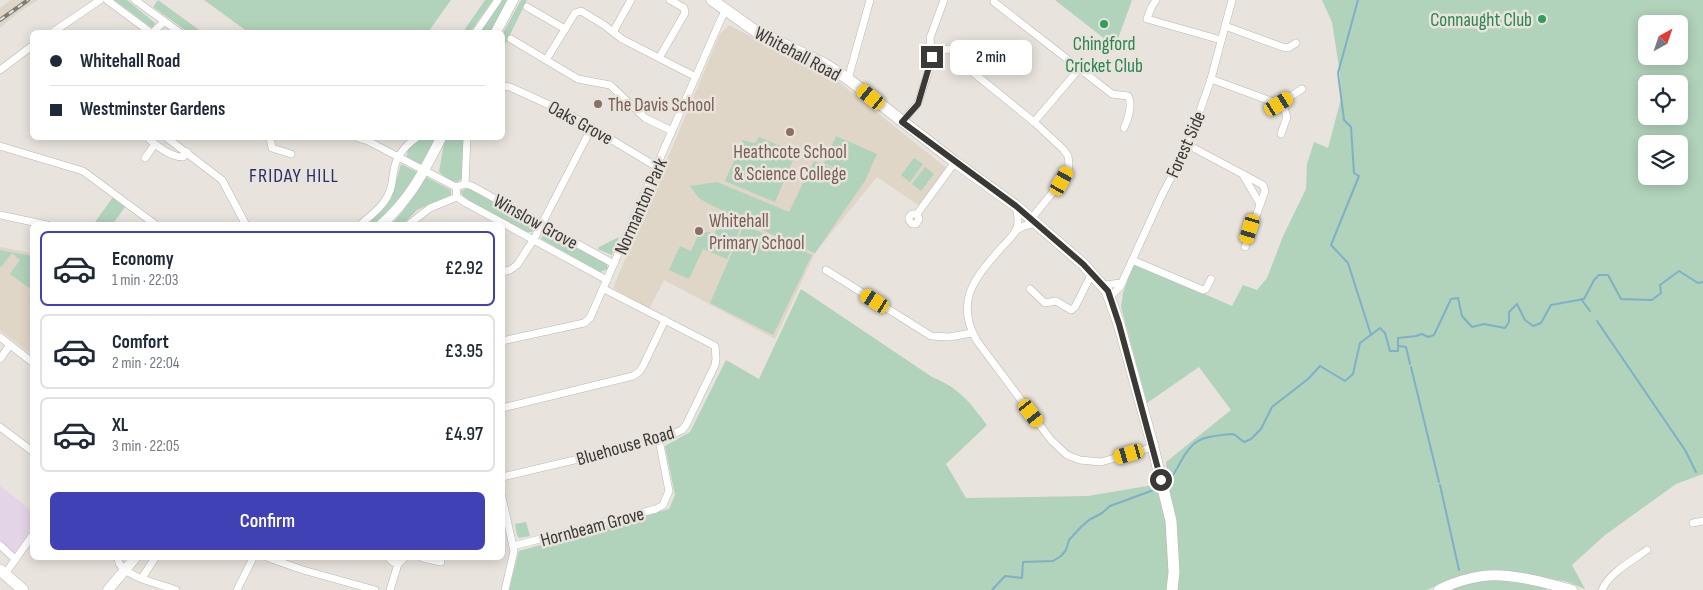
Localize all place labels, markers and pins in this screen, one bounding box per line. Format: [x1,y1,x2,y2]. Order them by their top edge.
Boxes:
place label: Connaught Club [1430,9,1532,32]
marker: Connaught Club [1536,13,1548,25]
marker: Chingford Cricket Club [1098,18,1110,30]
place label: Chingford Cricket Club [1065,33,1143,78]
place label: The Davis School [608,94,715,117]
marker: The Davis School [592,98,604,110]
marker: Heathcote School & Science College [784,126,796,138]
place label: Heathcote School & Science College [733,141,847,186]
place label: Whitehall Primary School [709,210,805,255]
marker: Whitehall Primary School [693,225,705,237]

